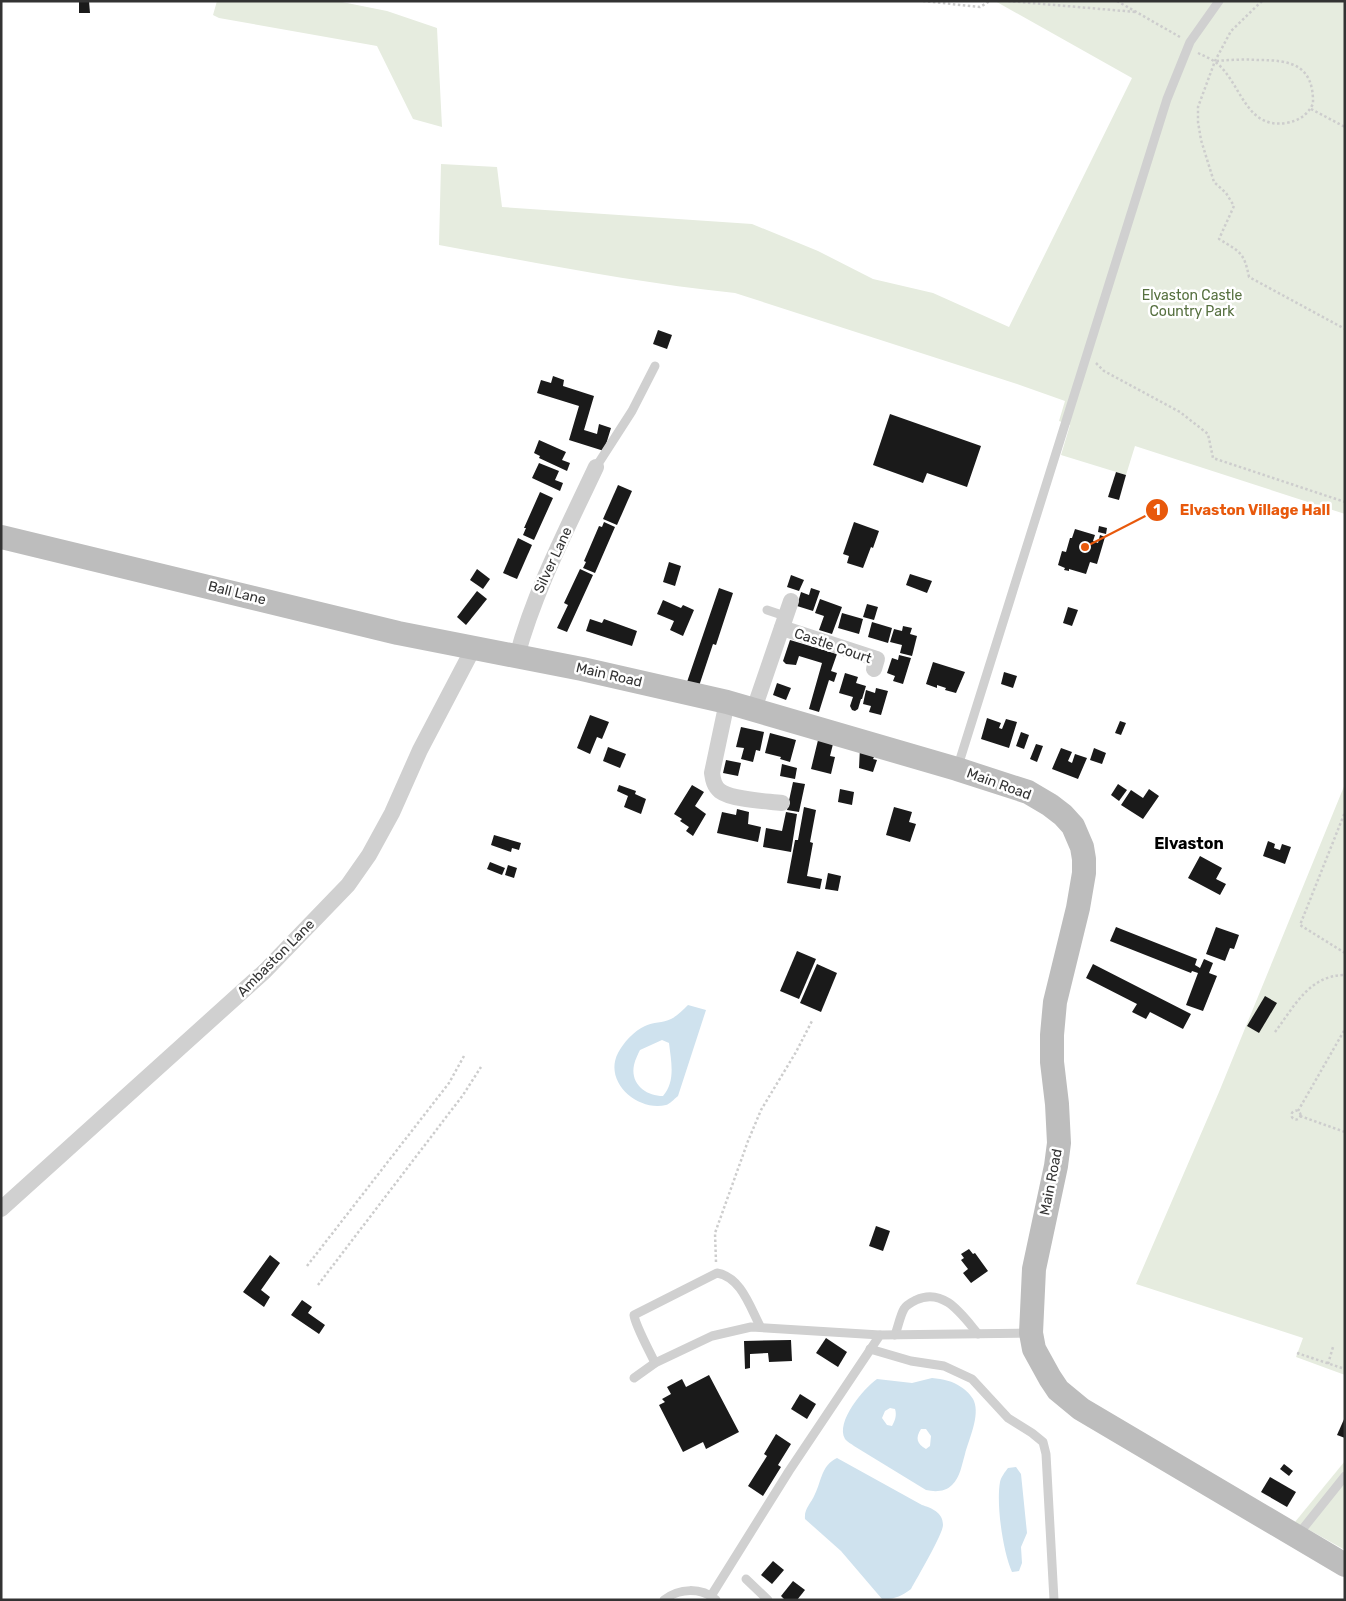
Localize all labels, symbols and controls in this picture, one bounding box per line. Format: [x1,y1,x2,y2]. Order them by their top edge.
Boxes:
park label: Elvaston Castle Country Park [1142,287,1242,320]
callout: Elvaston Village Hall [1145,495,1341,525]
text: 1 [1153,501,1161,519]
text: Elvaston Village Hall [1180,501,1330,519]
street label: Silver Lane [530,524,576,596]
street label: Ball Lane [206,578,268,608]
street label: Castle Court [792,625,875,667]
street label: Main Road [574,659,644,691]
street label: Main Road [964,764,1034,804]
district label: Elvaston [1154,834,1224,853]
street label: Ambaston Lane [234,916,318,1000]
street label: Main Road [1036,1147,1066,1217]

